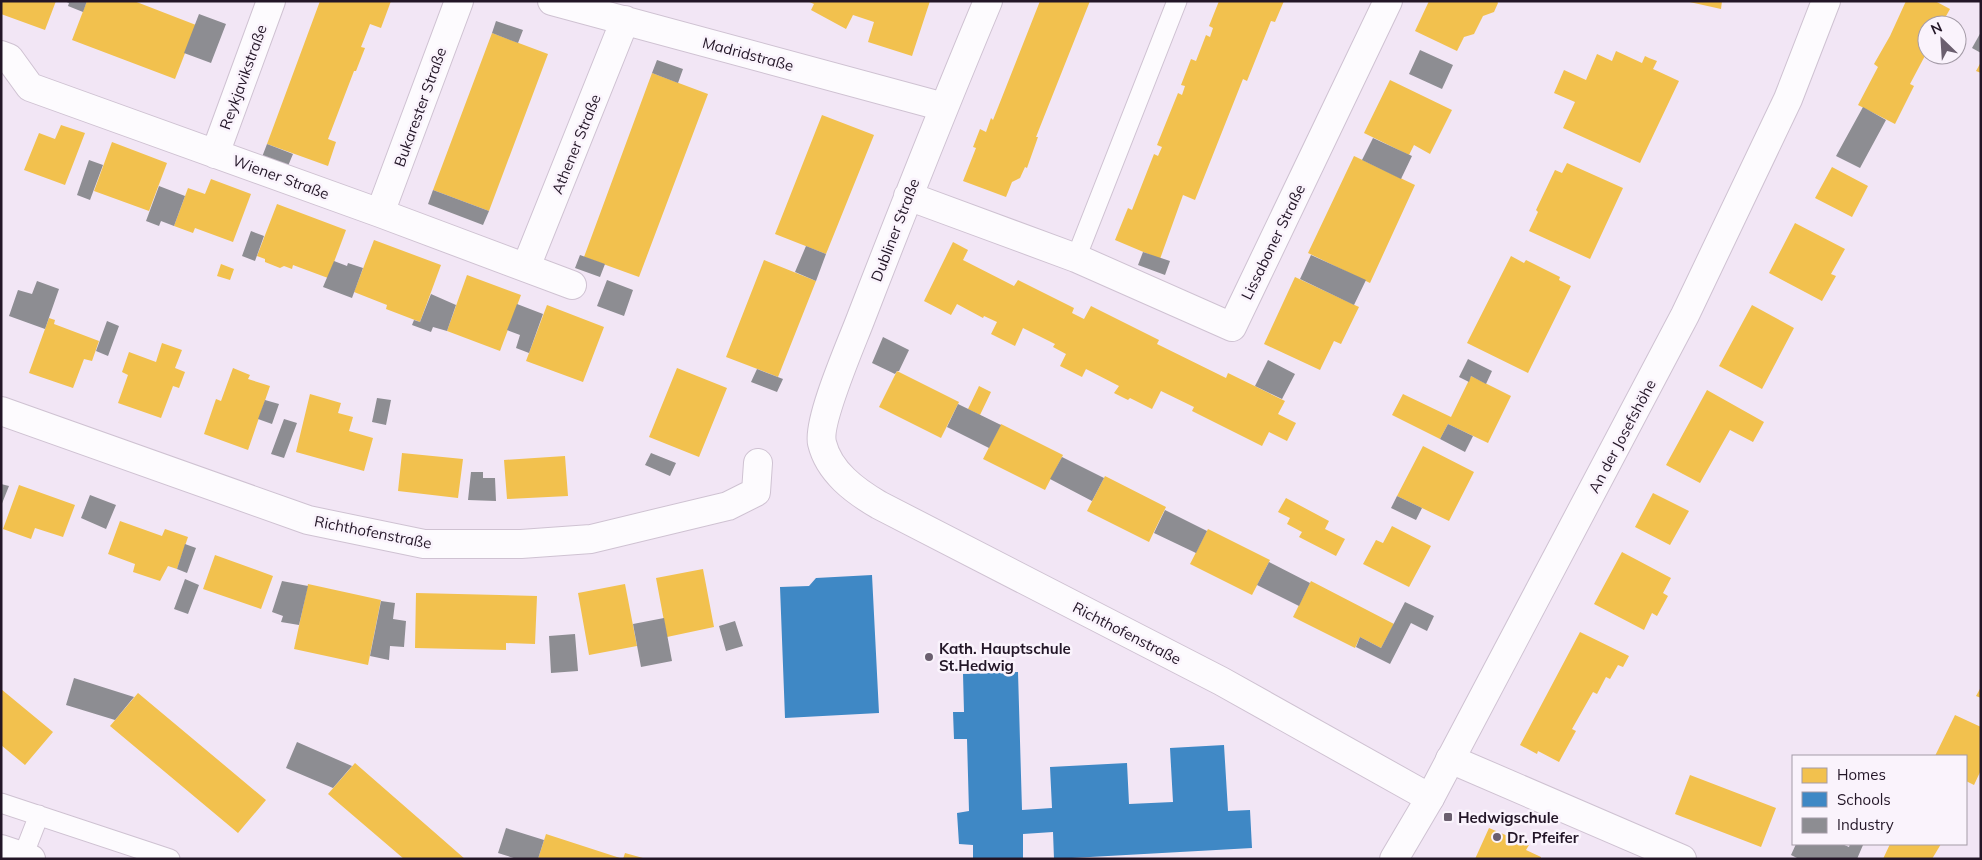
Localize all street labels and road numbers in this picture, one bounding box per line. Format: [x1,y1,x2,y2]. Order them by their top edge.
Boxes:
street label: Reykjavikstraße [215,22,271,132]
street label: Madridstraße [700,33,796,75]
street label: Bukarester Straße [390,45,450,169]
street label: Athener Straße [547,91,605,197]
street label: Wiener Straße [230,151,332,203]
street label: Dubliner Straße [867,176,923,284]
street label: Lissaboner Straße [1237,181,1309,303]
street label: An der Josefshöhe [1584,376,1660,496]
street label: Richthofenstraße [313,511,433,553]
street label: Richthofenstraße [1070,597,1184,669]

